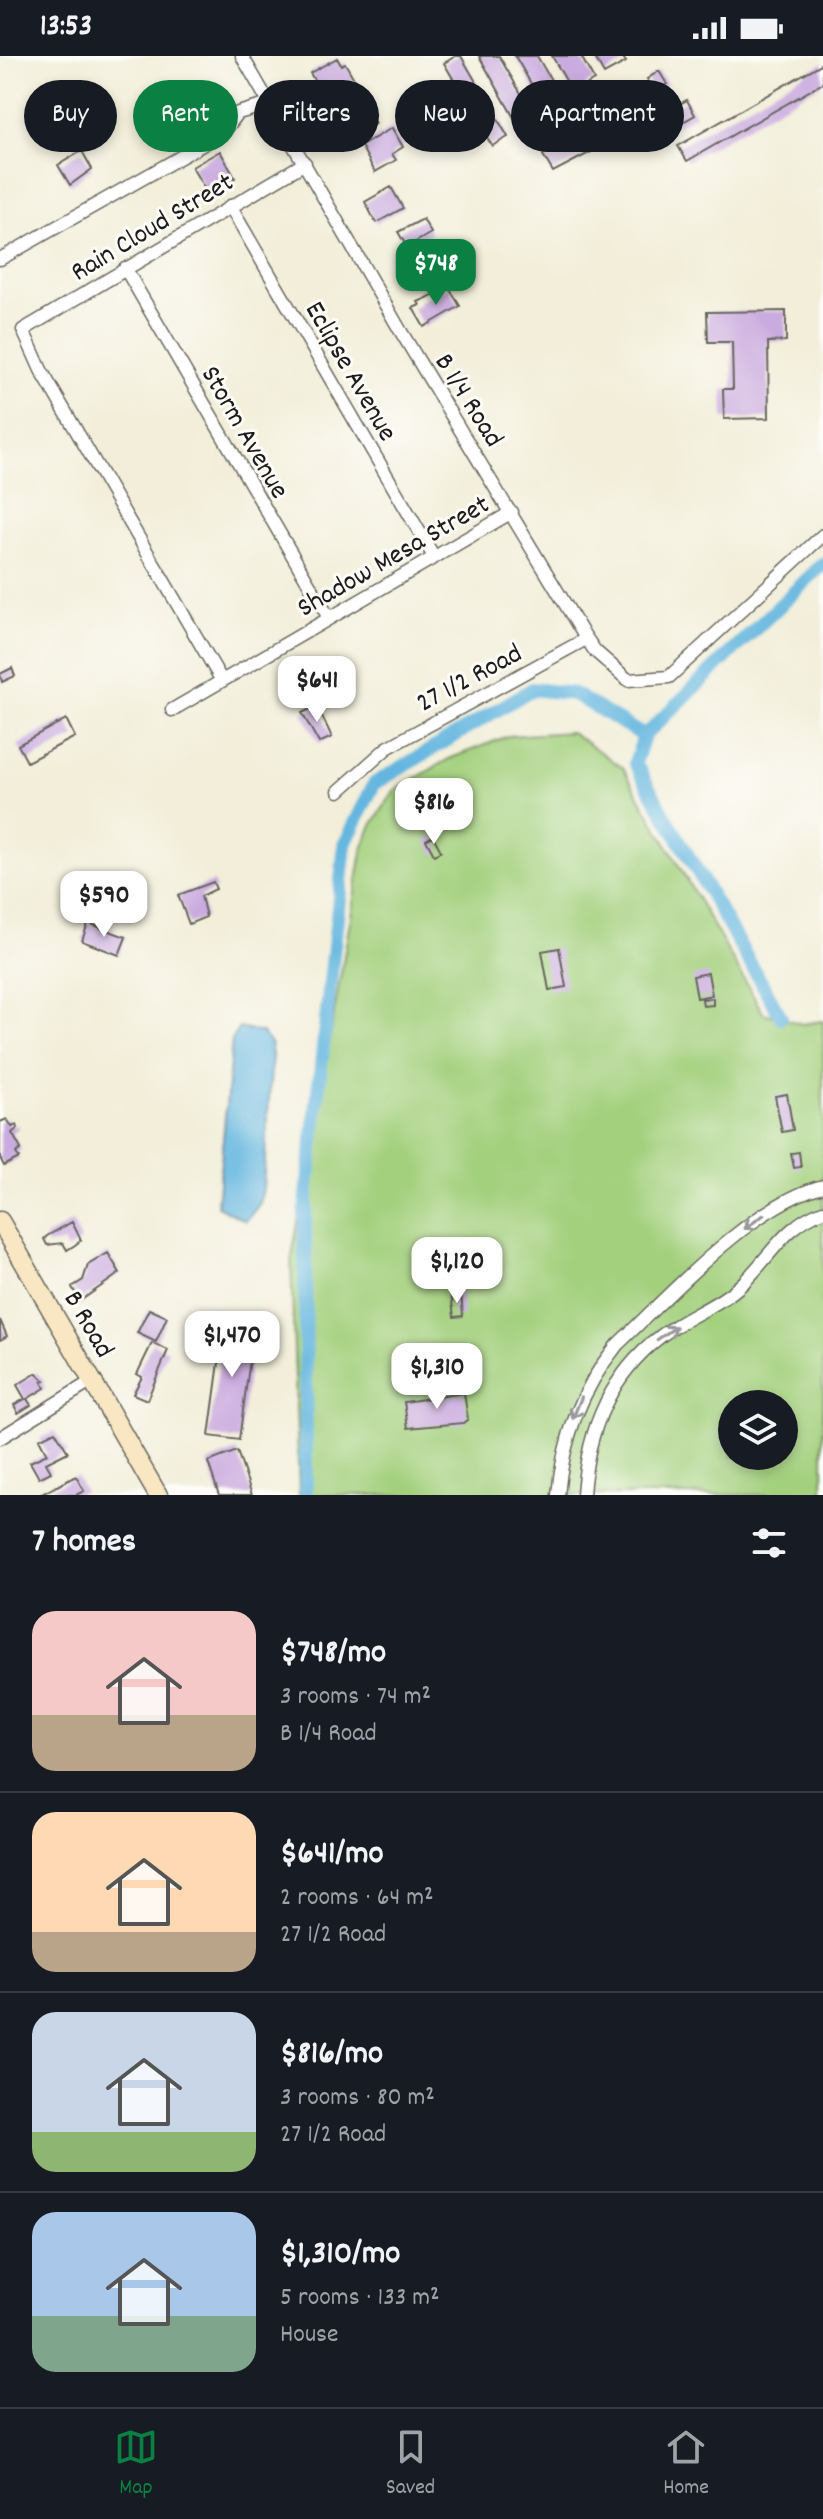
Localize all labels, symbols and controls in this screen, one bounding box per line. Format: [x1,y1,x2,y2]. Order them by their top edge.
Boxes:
text: 13:53 [40,7,92,50]
chip: Buy [24,80,117,152]
chip: Rent [133,80,238,152]
chip: Filters [254,80,379,152]
chip: New [395,80,495,152]
chip: Apartment [511,80,684,152]
street label: Rain Cloud Street [64,165,243,294]
pin: $748 [389,239,483,307]
text: $748 [414,246,458,283]
street label: Eclipse Avenue [292,295,405,450]
street label: B 1/4 Road [422,347,511,456]
street label: Storm Avenue [188,360,297,507]
street label: Shadow Mesa Street [291,487,498,630]
street label: 27 1/2 Road [410,636,530,725]
pin: $641 [270,656,364,724]
text: $641 [296,663,338,700]
pin: $816 [387,778,481,846]
text: $816 [413,785,455,822]
pin: $590 [57,871,151,939]
text: $590 [78,878,130,915]
one-way arrow [744,1213,766,1230]
pin: $1,120 [392,1237,522,1305]
text: $1,120 [429,1244,485,1281]
street label: B Road [51,1284,122,1367]
pin: $1,470 [167,1311,297,1379]
text: $1,470 [203,1318,261,1355]
one-way arrow [655,1325,678,1341]
pin: $1,310 [372,1343,502,1411]
text: $1,310 [409,1350,465,1387]
map controls [718,1390,798,1470]
button: layers [718,1390,798,1470]
one-way arrow [569,1395,584,1420]
text: 7 homes [32,1519,136,1568]
icon: filters [747,1521,791,1565]
text: $748/mo [280,1630,386,1679]
icon: home [96,1643,192,1739]
text: 3 rooms · 74 m² [280,1679,431,1716]
text: B 1/4 Road [280,1716,377,1753]
text: $641/mo [280,1831,384,1880]
icon: home [96,1844,192,1940]
text: 2 rooms · 64 m² [280,1880,434,1917]
text: 27 1/2 Road [280,1917,386,1954]
text: $816/mo [280,2031,383,2080]
icon: home [96,2044,192,2140]
text: 3 rooms · 80 m² [280,2080,435,2117]
text: 27 1/2 Road [280,2117,386,2154]
text: $1,310/mo [280,2231,400,2280]
icon: home [96,2244,192,2340]
text: 5 rooms · 133 m² [280,2280,440,2317]
text: House [280,2317,338,2354]
tab: Map [114,2425,158,2504]
tab: Saved [386,2425,435,2504]
tab: Home [663,2425,709,2504]

